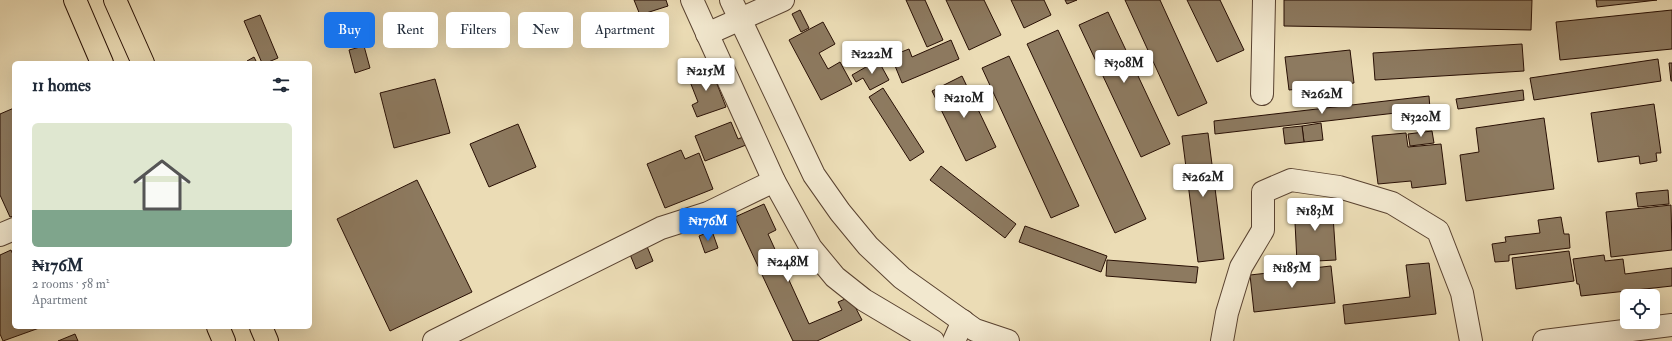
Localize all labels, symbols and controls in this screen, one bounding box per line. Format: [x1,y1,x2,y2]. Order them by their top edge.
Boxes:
chip: Buy [324,12,375,48]
chip: Rent [383,12,438,48]
chip: Filters [446,12,510,48]
chip: New [518,12,573,48]
chip: Apartment [581,12,669,48]
pin: ₦222M [844,41,900,75]
text: ₦222M [851,46,893,62]
pin: ₦308M [1096,50,1152,84]
text: ₦308M [1104,55,1144,71]
pin: ₦215M [678,58,734,92]
text: ₦215M [687,63,725,79]
icon: filters [270,74,292,96]
text: 11 homes [32,75,91,96]
pin: ₦262M [1294,81,1350,115]
pin: ₦210M [936,85,992,119]
text: ₦262M [1301,86,1343,102]
text: ₦210M [944,90,984,106]
pin: ₦320M [1393,104,1449,138]
text: ₦320M [1401,109,1441,125]
icon: home [126,149,198,221]
pin: ₦262M [1175,164,1231,198]
text: ₦262M [1182,169,1224,185]
pin: ₦183M [1287,198,1343,232]
text: ₦183M [1296,203,1334,219]
pin: ₦176M [680,208,736,242]
text: ₦176M [688,213,728,229]
pin: ₦248M [760,249,816,283]
text: ₦248M [767,254,809,270]
text: ₦176M [32,255,83,276]
pin: ₦185M [1264,255,1320,289]
text: ₦185M [1273,260,1311,276]
text: 2 rooms · 58 m² [32,276,110,292]
map controls [1620,289,1660,329]
button: locate [1620,289,1660,329]
text: Apartment [32,292,88,308]

